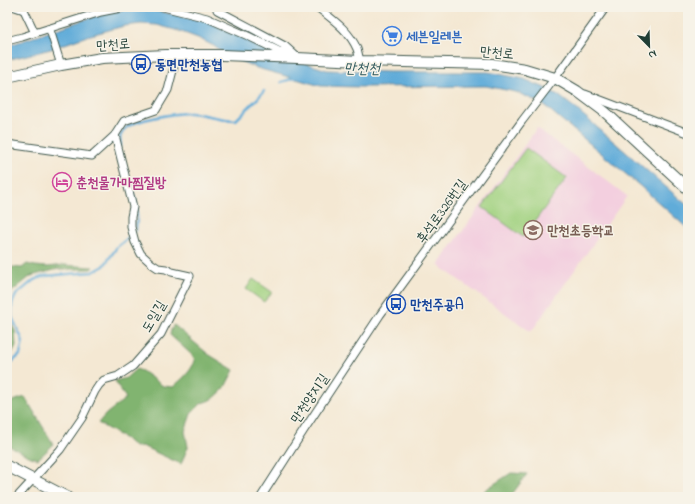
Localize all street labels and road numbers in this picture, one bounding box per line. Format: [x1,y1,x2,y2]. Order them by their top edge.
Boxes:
street label: 만천로 [96,34,131,57]
street label: 만천로 [479,42,515,65]
street label: 후석로326번길 [412,175,473,248]
street label: 도일길 [137,296,172,337]
street label: 만천양지길 [286,369,335,428]

